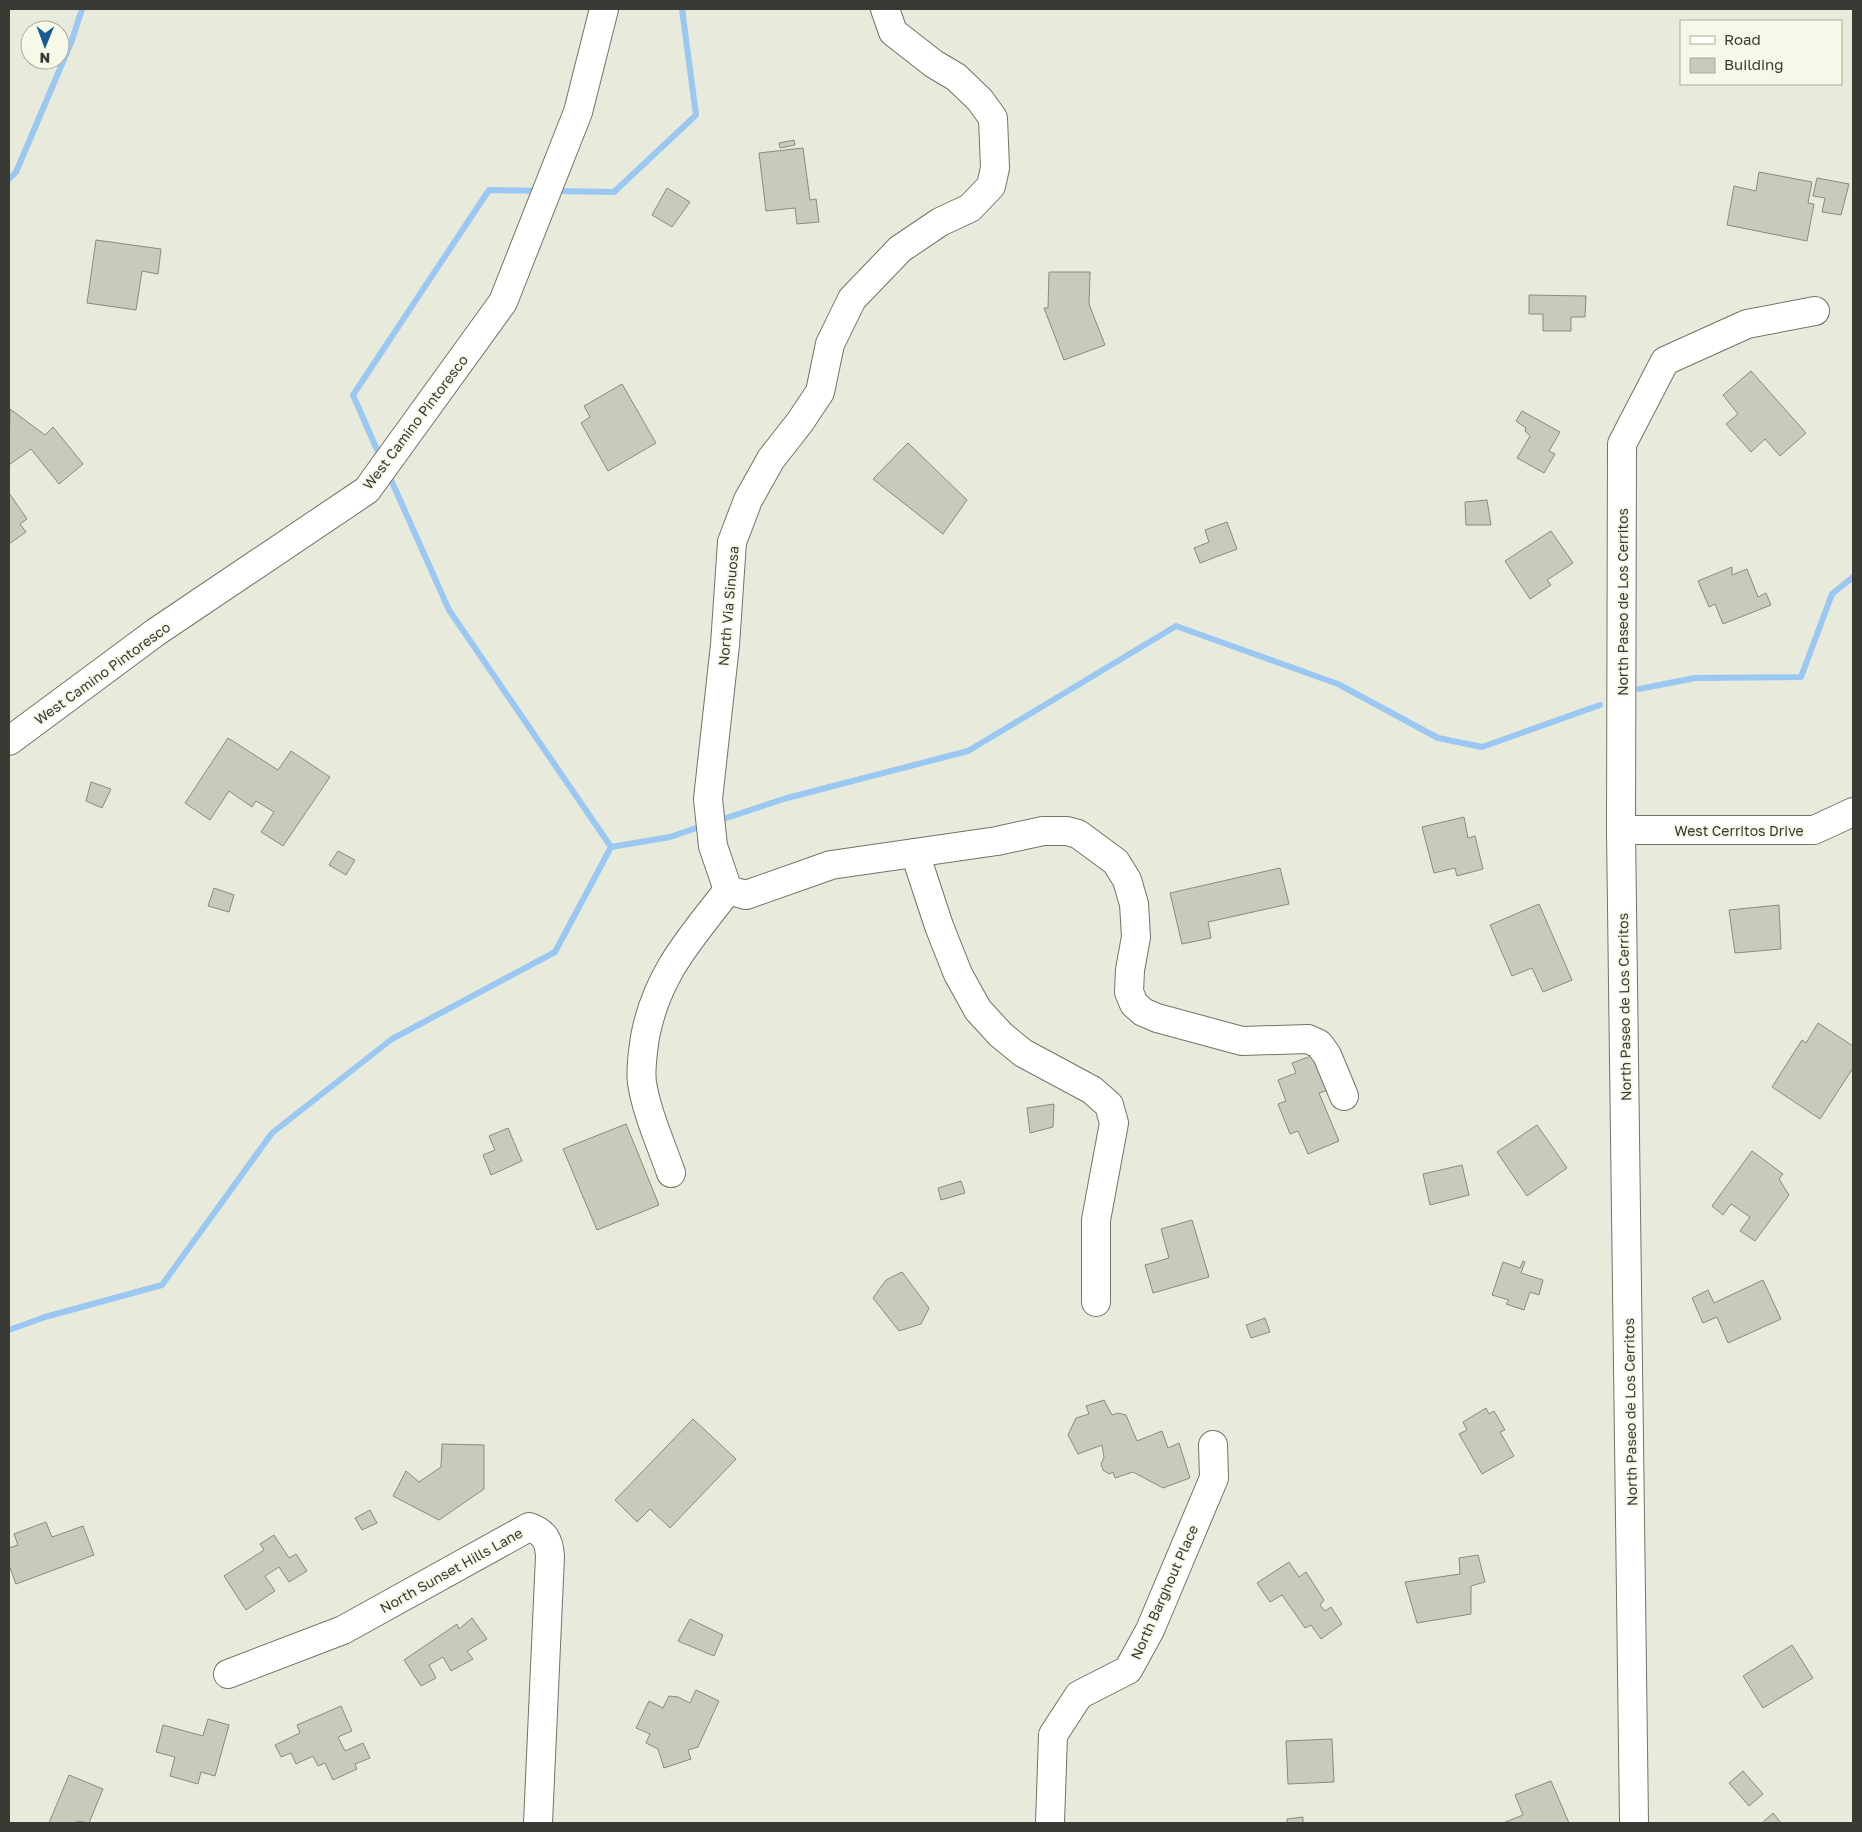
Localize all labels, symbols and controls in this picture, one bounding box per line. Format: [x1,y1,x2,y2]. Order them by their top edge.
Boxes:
north arrow [20,20,70,70]
legend [1680,20,1842,85]
text: Road [1724,30,1761,48]
text: N [39,50,50,67]
text: Building [1724,55,1784,73]
street label: West Camino Pintoresco [359,351,471,493]
street label: North Paseo de Los Cerritos [1614,508,1631,696]
street label: North Via Sinuosa [714,545,742,667]
street label: West Camino Pintoresco [31,618,173,728]
street label: West Cerritos Drive [1674,822,1804,839]
street label: North Paseo de Los Cerritos [1614,913,1634,1101]
street label: North Paseo de Los Cerritos [1620,1318,1640,1506]
street label: North Barghout Place [1127,1522,1201,1662]
street label: North Sunset Hills Lane [377,1524,525,1616]

